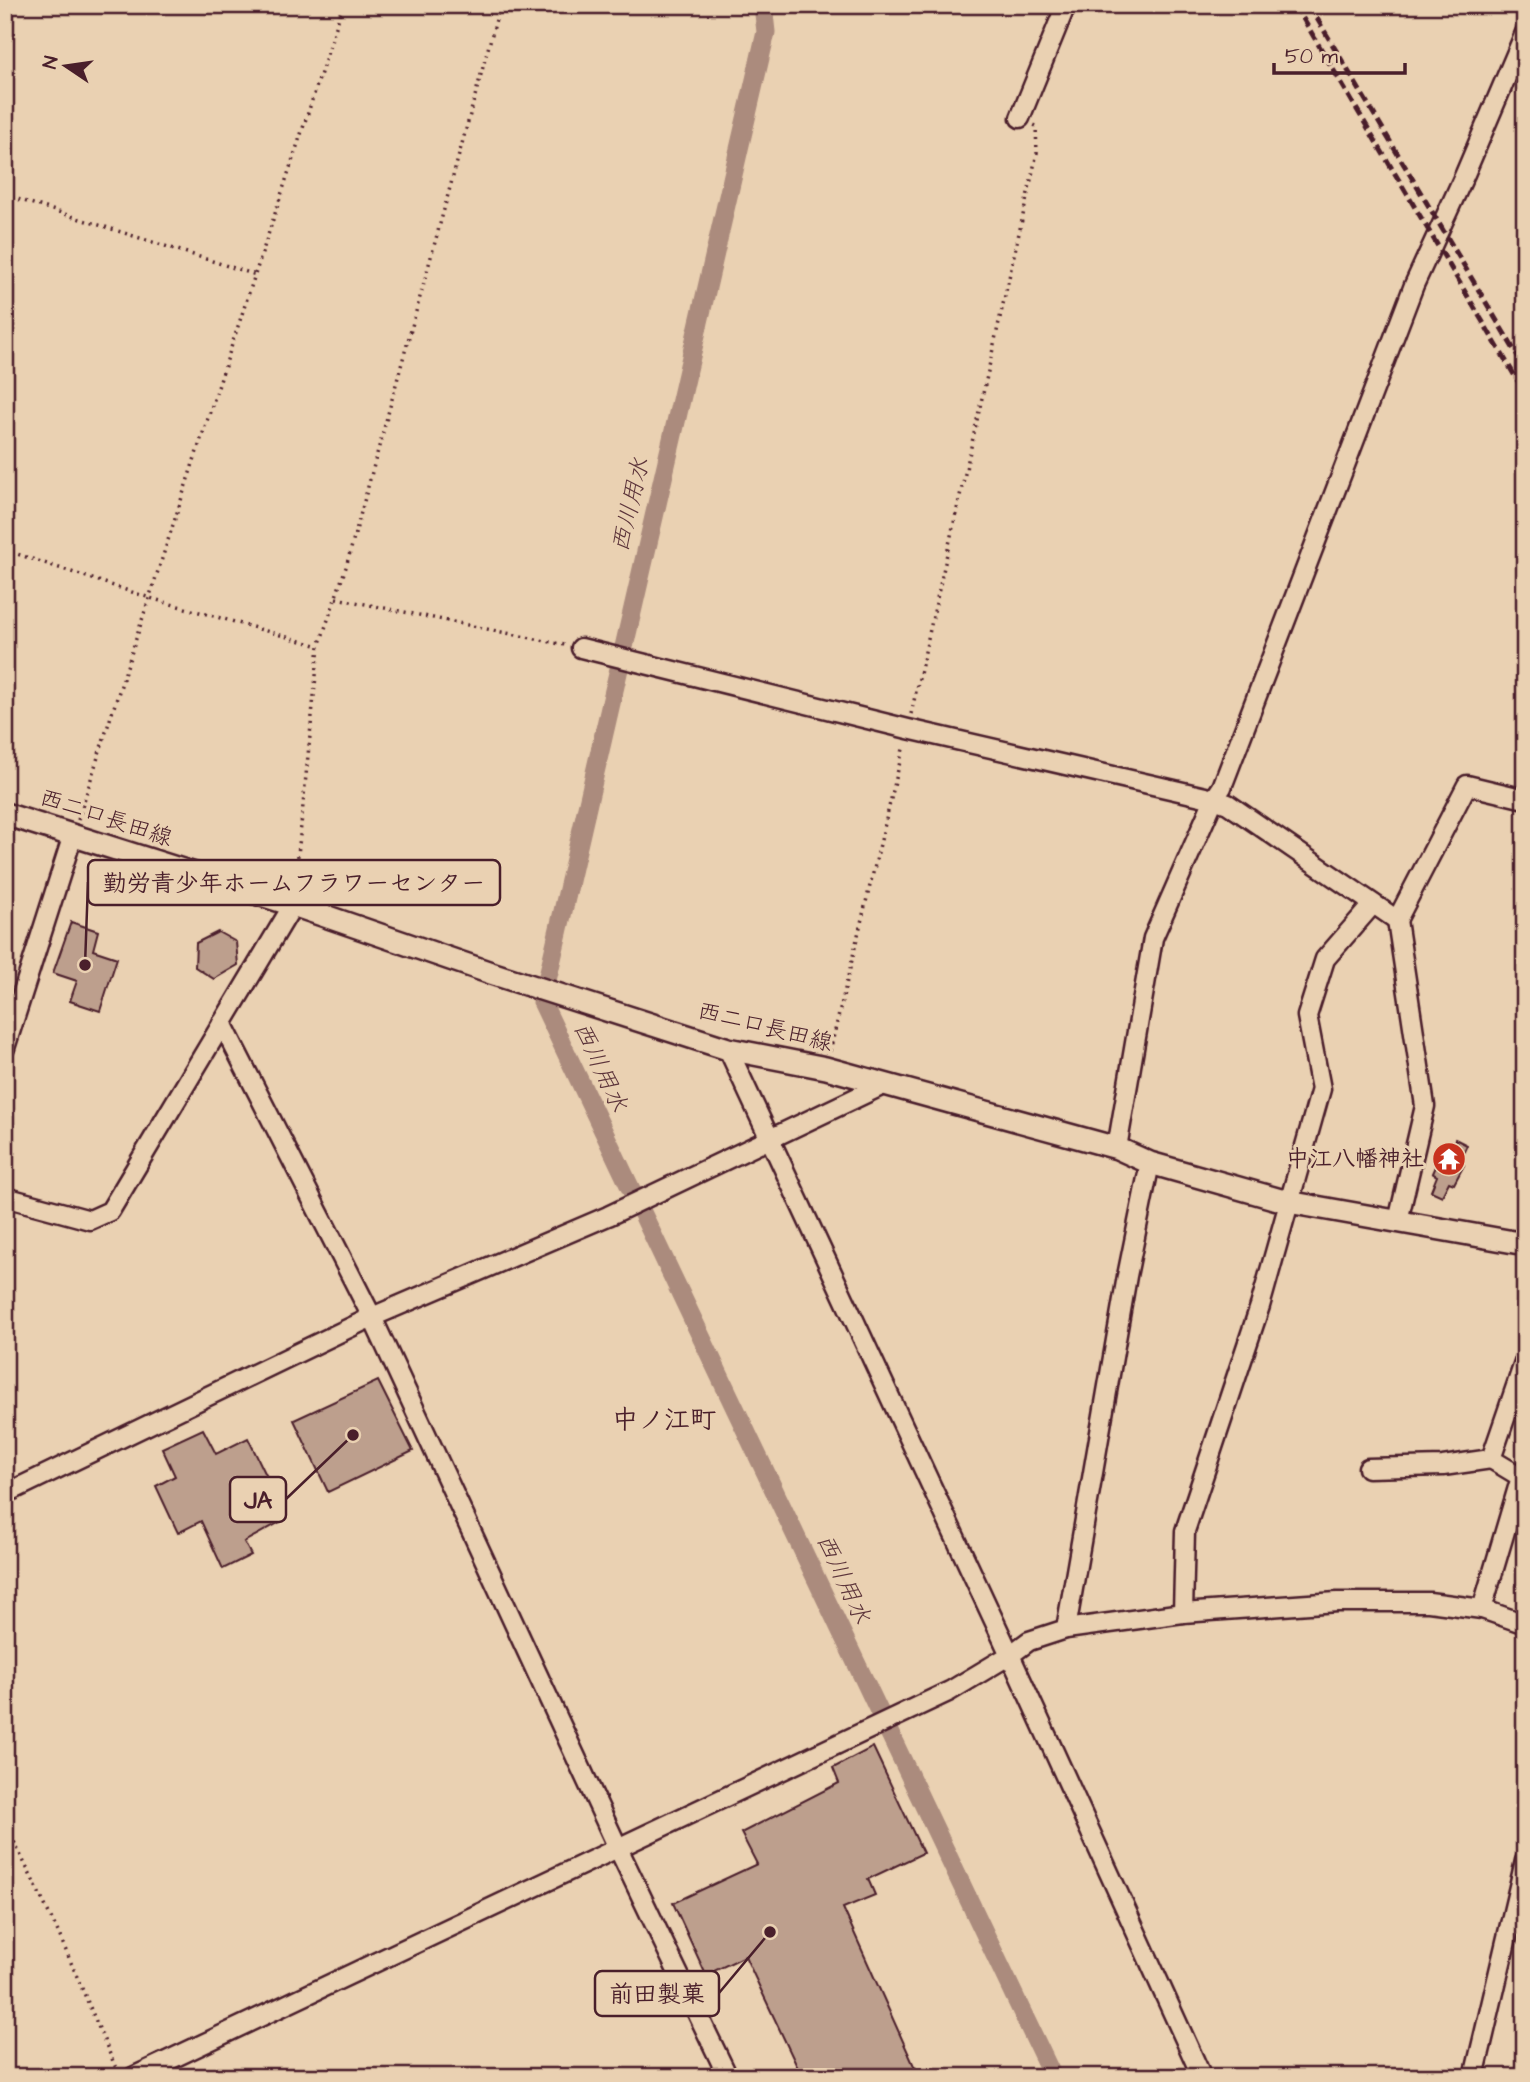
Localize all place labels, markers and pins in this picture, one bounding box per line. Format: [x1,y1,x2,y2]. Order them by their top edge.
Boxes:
callout: 勤労青少年ホームフラワーセンター [88,860,500,905]
temple icon: 中江八幡神社 [1430,1140,1468,1178]
place label: 中江八幡神社 [1286,1143,1424,1175]
callout: JA [230,1477,286,1522]
callout: 前田製菓 [595,1971,719,2016]

